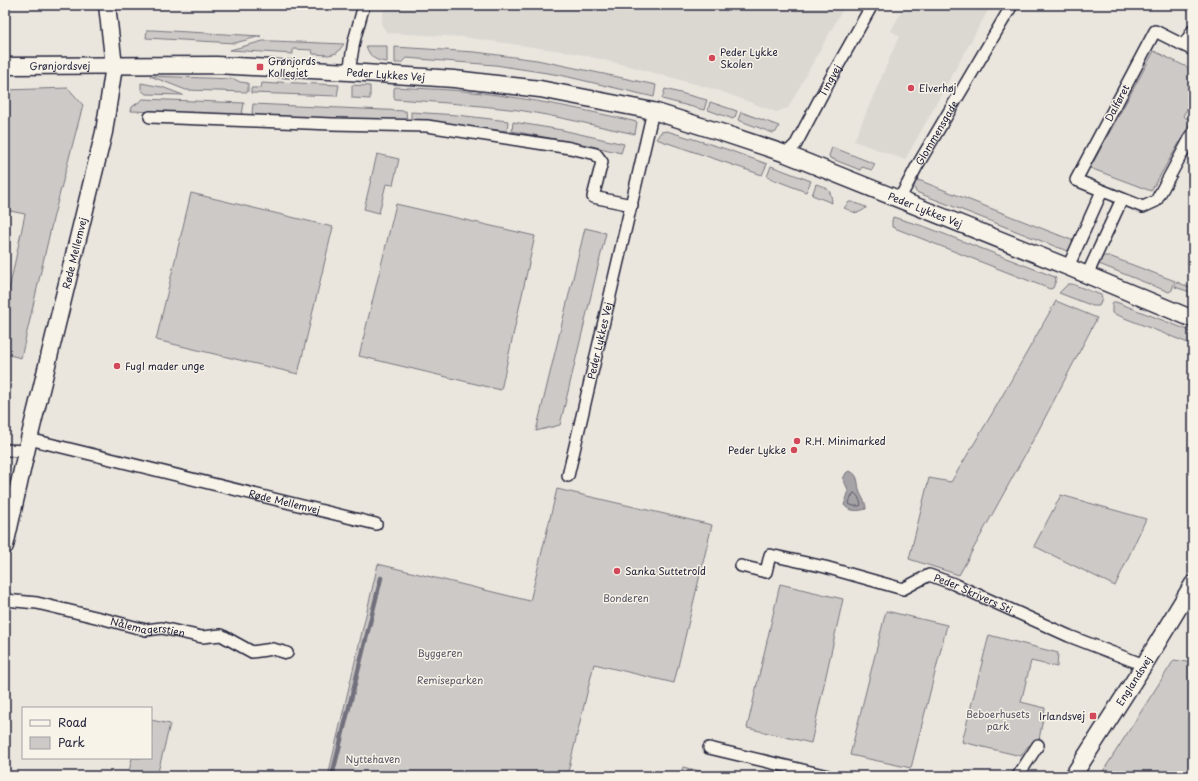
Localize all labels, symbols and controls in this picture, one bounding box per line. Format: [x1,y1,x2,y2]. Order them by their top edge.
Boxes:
place label: Peder Lykke Skolen [720,44,778,71]
place label: Grønjords Kollegiet [268,53,316,80]
marker: Peder Lykke Skolen [707,53,717,63]
street label: Grønjordsvej [30,58,91,73]
street label: Tingvej [814,61,844,99]
marker: Grønjords Kollegiet [255,62,265,72]
street label: Peder Lykkes Vej [346,64,426,84]
place label: Elverhøj [919,80,957,95]
street label: Dalføret [1101,82,1133,124]
marker: Elverhøj [906,83,916,93]
street label: Glommensgade [911,97,961,168]
street label: Peder Lykkes Vej [886,188,965,231]
street label: Røde Mellemvej [58,216,90,290]
street label: Peder Lykkes Vej [583,300,615,381]
place label: Fugl mader unge [125,358,205,373]
marker: Fugl mader unge [112,361,122,371]
place label: R.H. Minimarked [805,433,886,448]
marker: R.H. Minimarked [792,436,802,446]
place label: Peder Lykke [728,442,786,458]
marker: Peder Lykke [789,445,799,455]
street label: Røde Mellemvej [247,485,322,517]
place label: Sanka Suttetrold [625,563,706,578]
marker: Sanka Suttetrold [612,566,622,576]
street label: Peder Skrivers Sti [932,569,1016,617]
park label: Bonderen [603,590,649,605]
street label: Nålemagerstien [109,613,187,640]
park label: Byggeren [417,645,463,661]
street label: Englandsvej [1112,653,1155,708]
park label: Remiseparken [417,672,483,687]
park label: Beboerhusets park [966,706,1030,733]
legend [22,707,152,759]
place label: Irlandsvej [1039,708,1085,723]
marker: Irlandsvej [1088,711,1098,721]
text: Road [58,713,87,731]
text: Park [58,733,85,751]
park label: Nyttehaven [346,751,400,767]

